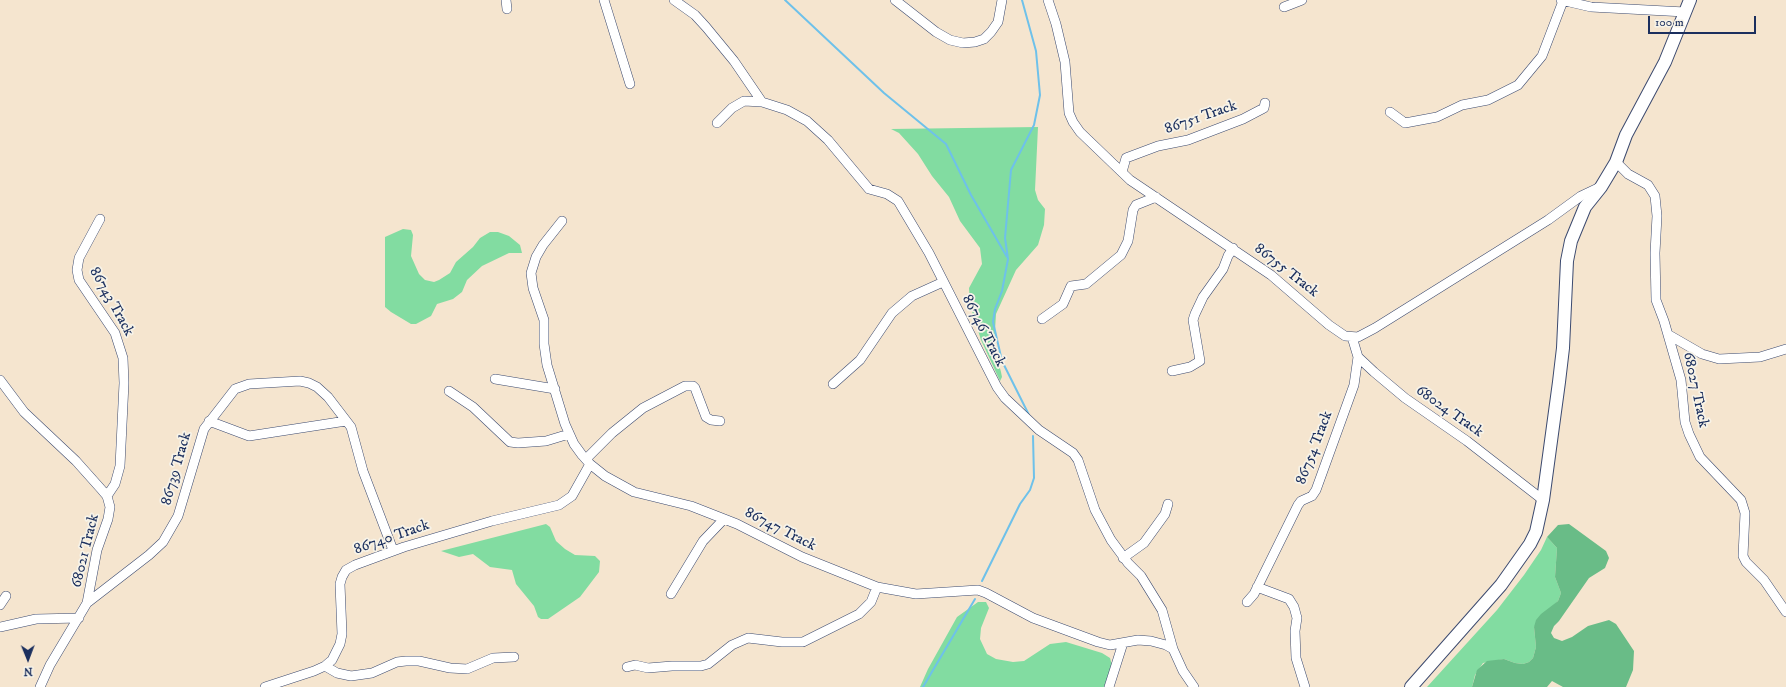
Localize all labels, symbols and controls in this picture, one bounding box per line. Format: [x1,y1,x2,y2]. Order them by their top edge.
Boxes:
scale bar [1650,8,1758,34]
text: 100 m [1655,15,1684,30]
street label: 86751 Track [1163,97,1239,139]
street label: 86755 Track [1250,240,1322,302]
street label: 86743 Track [85,264,137,340]
street label: 86746 Track [957,292,1009,370]
street label: 68027 Track [1678,350,1712,430]
street label: 68024 Track [1412,382,1486,442]
street label: 86754 Track [1293,409,1337,487]
street label: 86739 Track [158,430,196,508]
street label: 86747 Track [741,504,819,556]
street label: 68021 Track [68,512,104,590]
street label: 86740 Track [352,517,432,559]
north arrow [8,639,48,679]
text: N [24,664,33,678]

